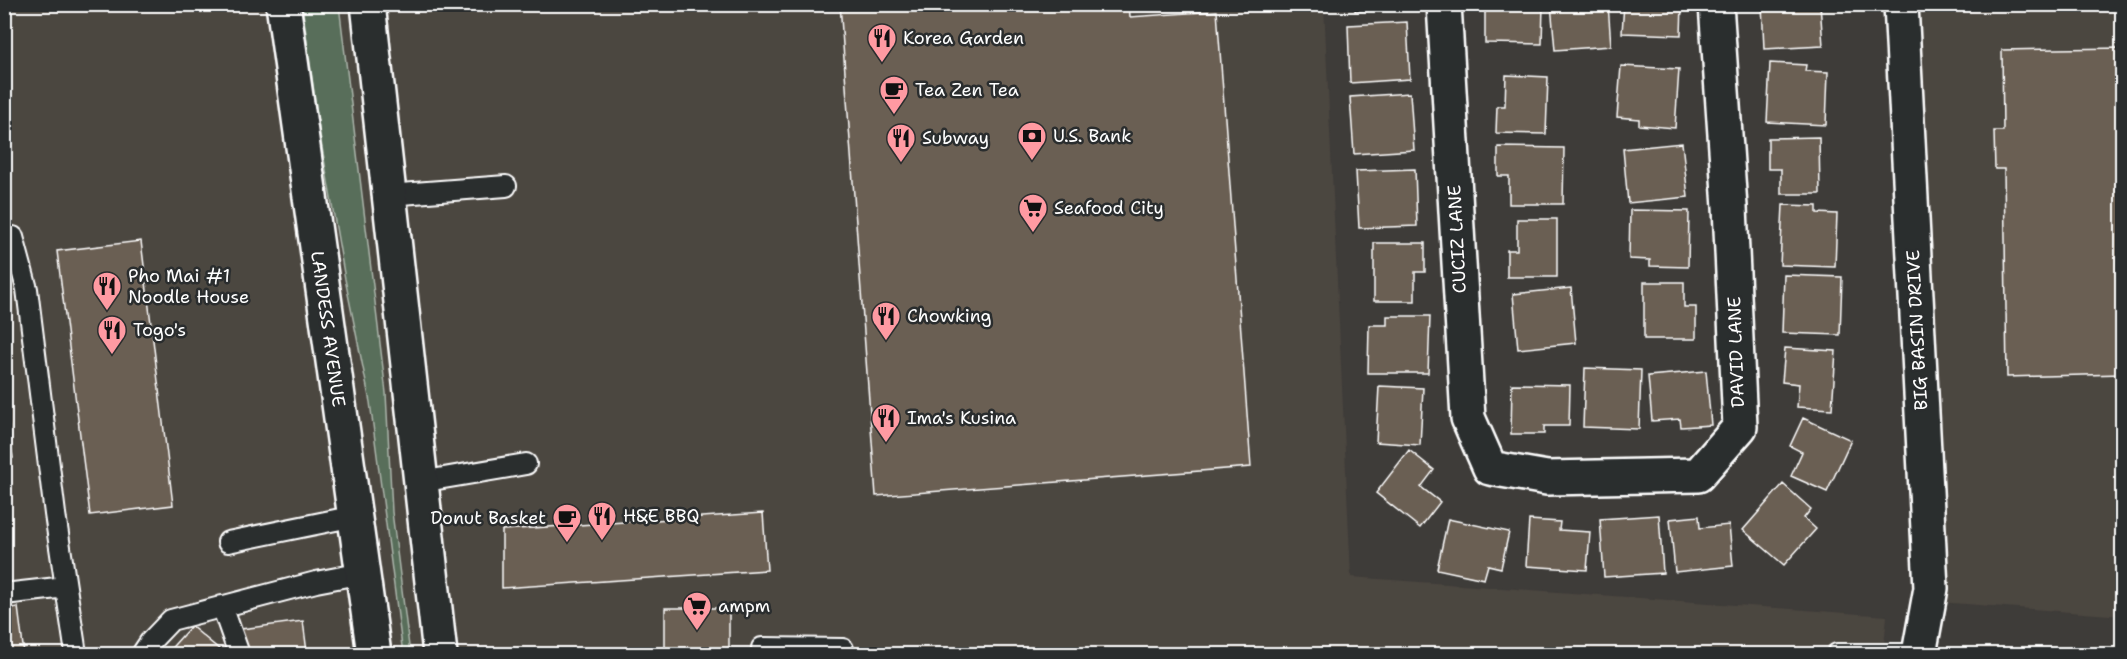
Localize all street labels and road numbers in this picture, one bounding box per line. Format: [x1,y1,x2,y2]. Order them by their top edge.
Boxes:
street label: CUCIZ LANE [1442,184,1472,294]
street label: LANDESS AVENUE [305,249,351,409]
street label: BIG BASIN DRIVE [1901,249,1933,411]
street label: DAVID LANE [1722,296,1750,408]

